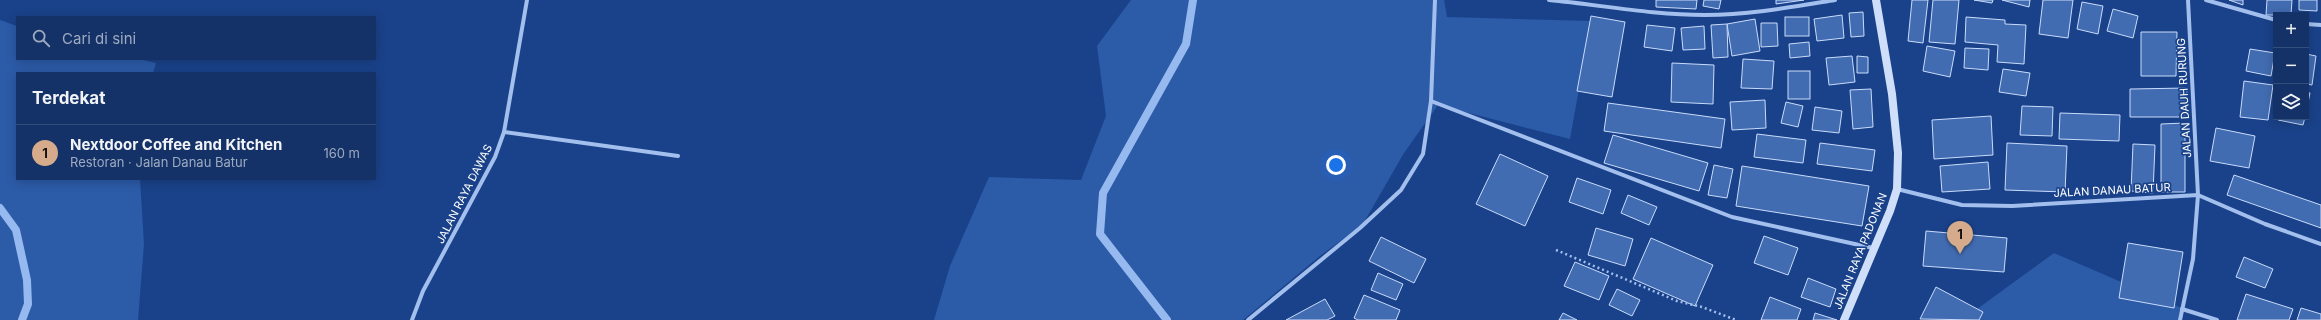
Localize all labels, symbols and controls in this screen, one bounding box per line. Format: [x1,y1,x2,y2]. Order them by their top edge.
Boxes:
map controls [2273,12,2309,120]
button: + [2273,12,2309,48]
search box [16,16,376,60]
icon: search [30,27,52,49]
text: Cari di sini [62,29,136,48]
street label: JALAN DAUH RURUNG [2174,38,2194,158]
button: − [2273,48,2309,84]
button: layers [2273,84,2309,120]
text: Terdekat [32,88,105,108]
text: Nextdoor Coffee and Kitchen [70,135,282,154]
street label: JALAN RAYA DAWAS [433,142,495,246]
text: 1 [42,145,48,161]
text: 160 m [323,145,360,161]
text: Restoran · Jalan Danau Batur [70,154,248,170]
your location [1326,155,1346,175]
street label: JALAN DANAU BATUR [2053,180,2171,200]
street label: JALAN RAYA PADONAN [1830,191,1890,311]
pin: 1 [1947,221,1973,254]

